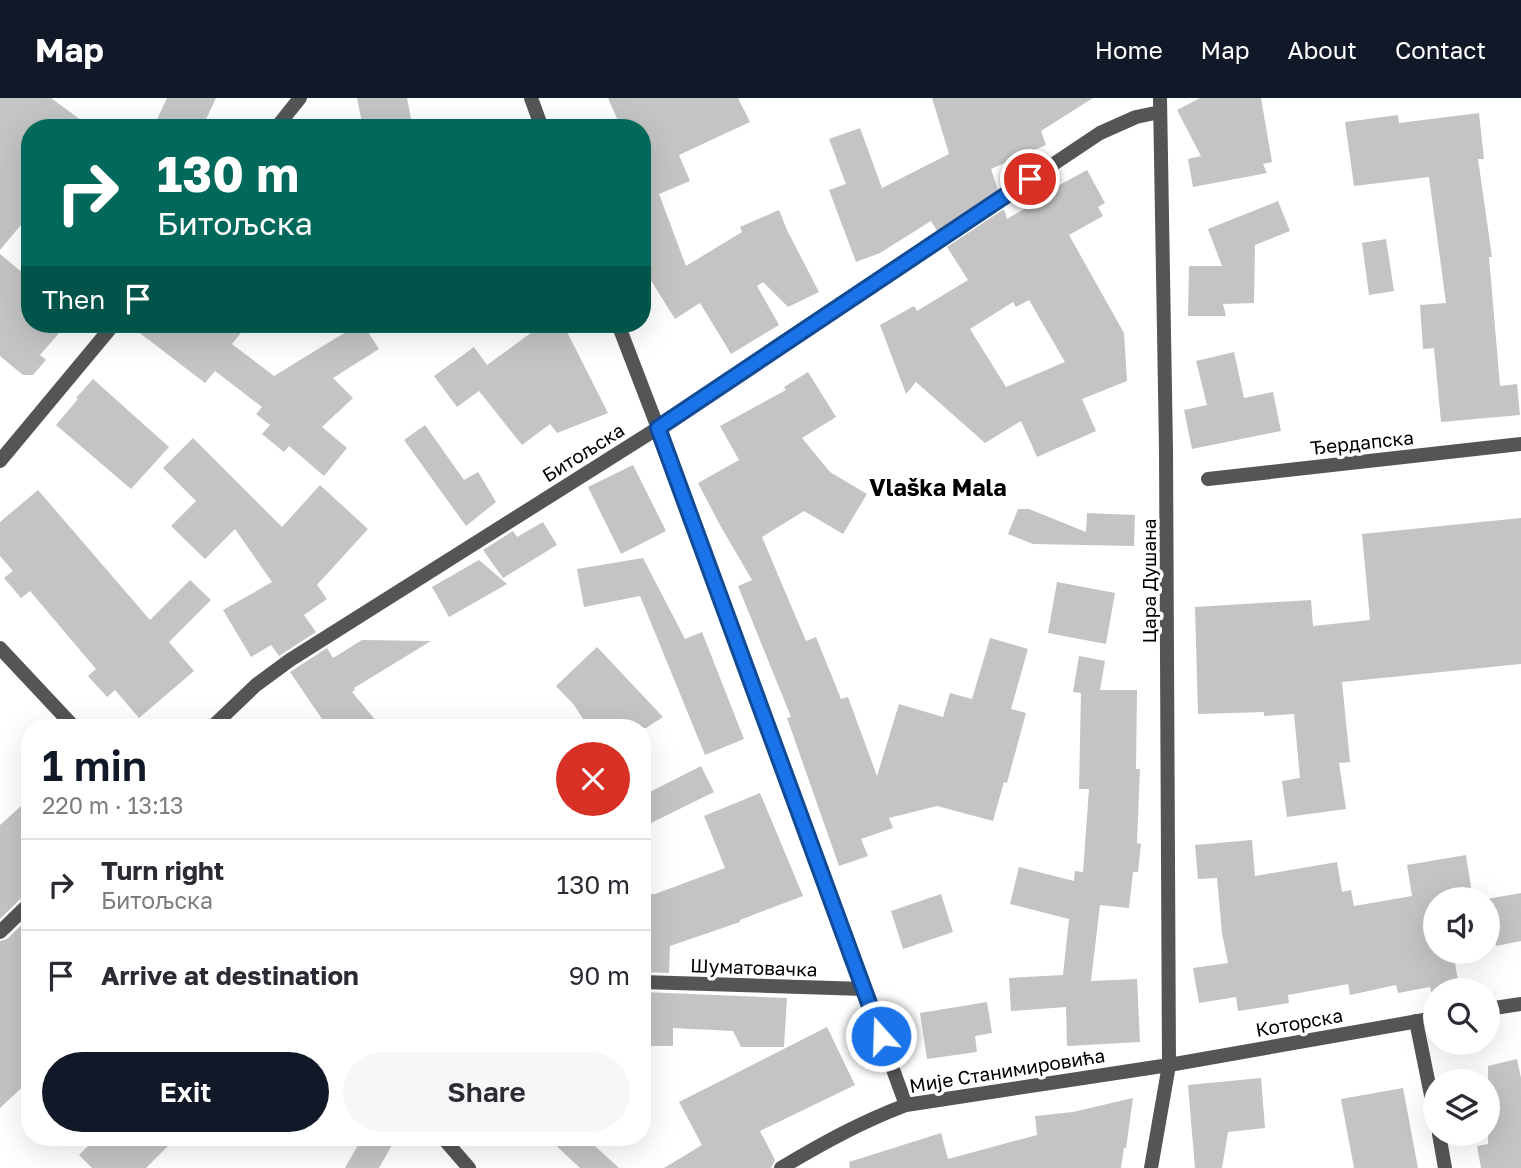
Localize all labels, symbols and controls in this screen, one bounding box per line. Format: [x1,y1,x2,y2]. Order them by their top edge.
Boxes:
text: Map [35,30,104,69]
text: Home [1095,35,1163,64]
text: Map [1201,35,1250,64]
text: About [1288,35,1357,64]
text: Contact [1395,35,1486,64]
text: 130 m [157,144,299,203]
icon: right [42,147,133,238]
pin [1000,149,1060,209]
icon: arrive [1011,160,1049,198]
text: Битољска [157,204,313,242]
icon: arrive [119,280,157,318]
text: Then [42,284,105,315]
street label: Битољска [538,418,628,486]
street label: Ђердапска [1309,425,1415,459]
district label: Vlaška Mala [869,473,1007,501]
street label: Цара Душана [1137,518,1160,644]
text: 1 min [42,740,147,790]
button: close [556,742,630,816]
text: 220 m · 13:13 [42,791,184,819]
text: Turn right [101,855,224,886]
icon: right [42,866,80,904]
text: 130 m [557,869,630,900]
text: Битољска [101,886,213,914]
map controls [1423,887,1500,1146]
button: sound [1423,887,1500,964]
street label: Шуматовачка [690,953,818,981]
icon: arrive [42,957,80,995]
text: Arrive at destination [101,960,359,991]
text: 90 m [569,960,630,991]
button: search [1423,978,1500,1055]
position arrow [844,999,918,1073]
street label: Которска [1254,1003,1344,1041]
street label: Мије Станимировића [908,1043,1106,1097]
button: Exit [42,1052,329,1132]
button: Share [343,1052,630,1132]
button: layers [1423,1069,1500,1146]

